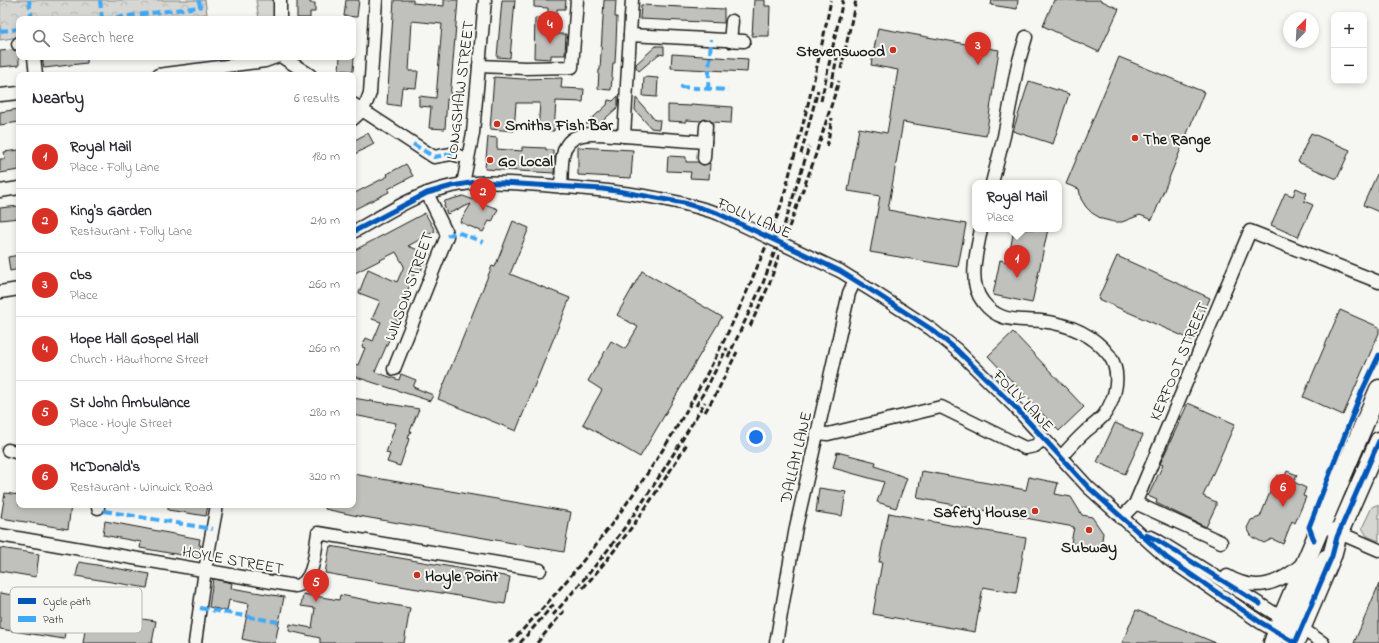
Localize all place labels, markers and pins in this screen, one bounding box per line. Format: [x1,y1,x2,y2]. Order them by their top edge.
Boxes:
pin: 4 [537,11,563,44]
pin: 3 [965,32,991,65]
place label: Stevenswood [796,40,885,64]
marker: Stevenswood [888,45,898,55]
place label: Smiths Fish Bar [505,114,614,138]
marker: Smiths Fish Bar [492,119,502,129]
place label: The Range [1143,128,1212,153]
marker: The Range [1130,133,1140,143]
place label: Go Local [498,150,553,174]
marker: Go Local [485,155,495,165]
pin: 2 [470,178,496,211]
pin: 1 [1004,245,1030,278]
pin: 6 [1270,474,1296,507]
place label: Safety House [933,501,1028,526]
marker: Safety House [1030,506,1040,516]
marker: Subway [1084,525,1094,535]
place label: Subway [1061,536,1117,561]
place label: Hoyle Point [425,565,499,590]
pin: 5 [303,569,329,602]
marker: Hoyle Point [412,570,422,580]

